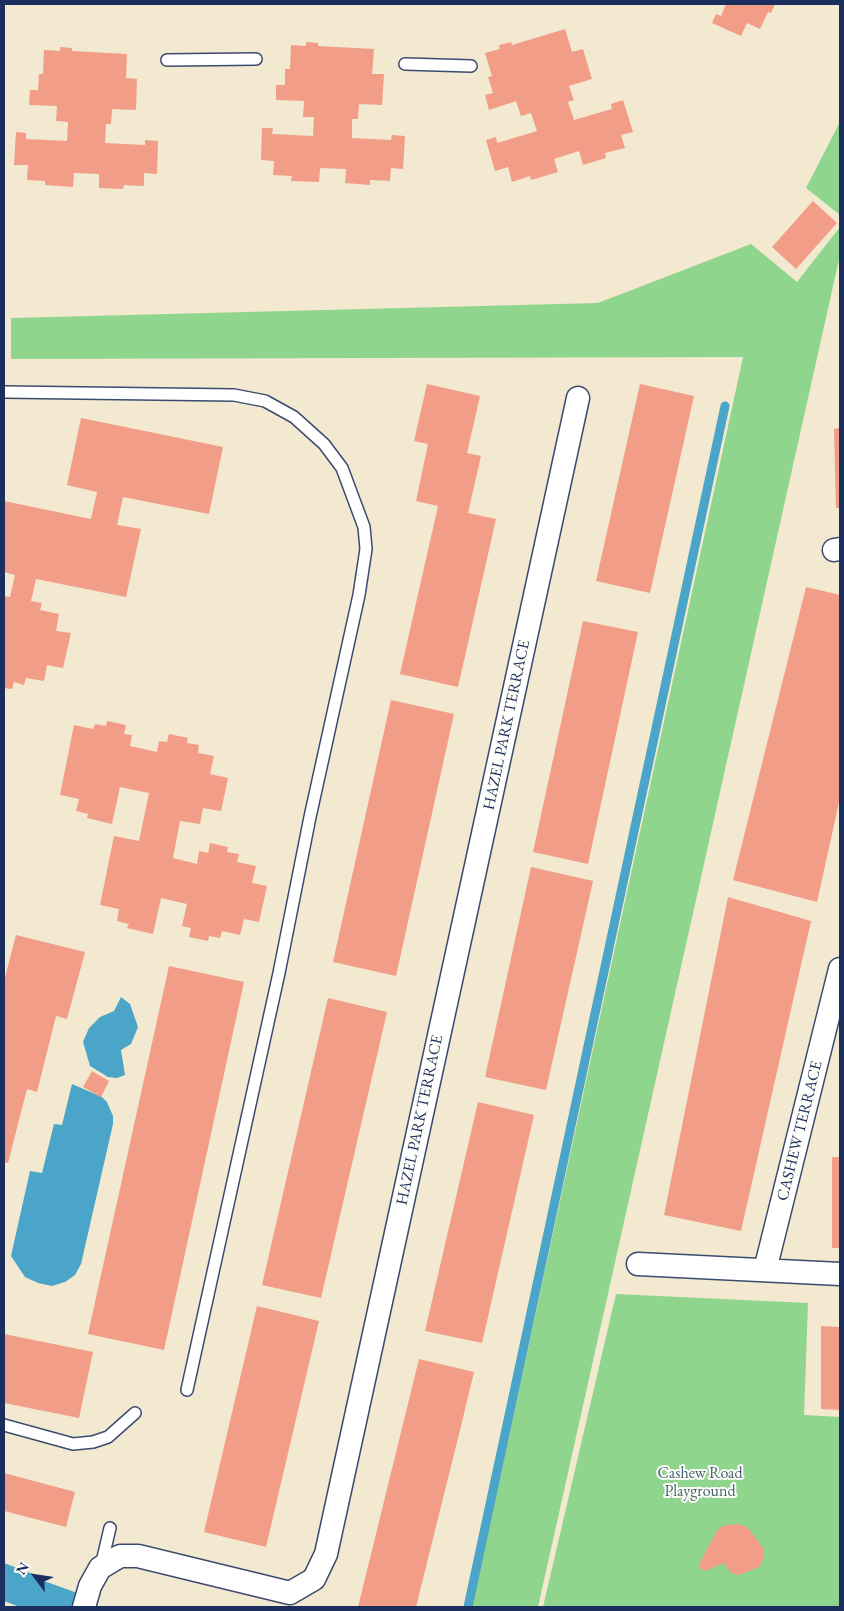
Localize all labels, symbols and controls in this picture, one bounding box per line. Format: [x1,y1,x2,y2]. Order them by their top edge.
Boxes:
street label: HAZEL PARK TERRACE [480,638,534,812]
street label: HAZEL PARK TERRACE [393,1033,447,1207]
street label: CASHEW TERRACE [773,1059,827,1203]
park label: Cashew Road Playground [657,1464,743,1502]
north arrow [10,1551,60,1601]
text: N [12,1559,33,1578]

